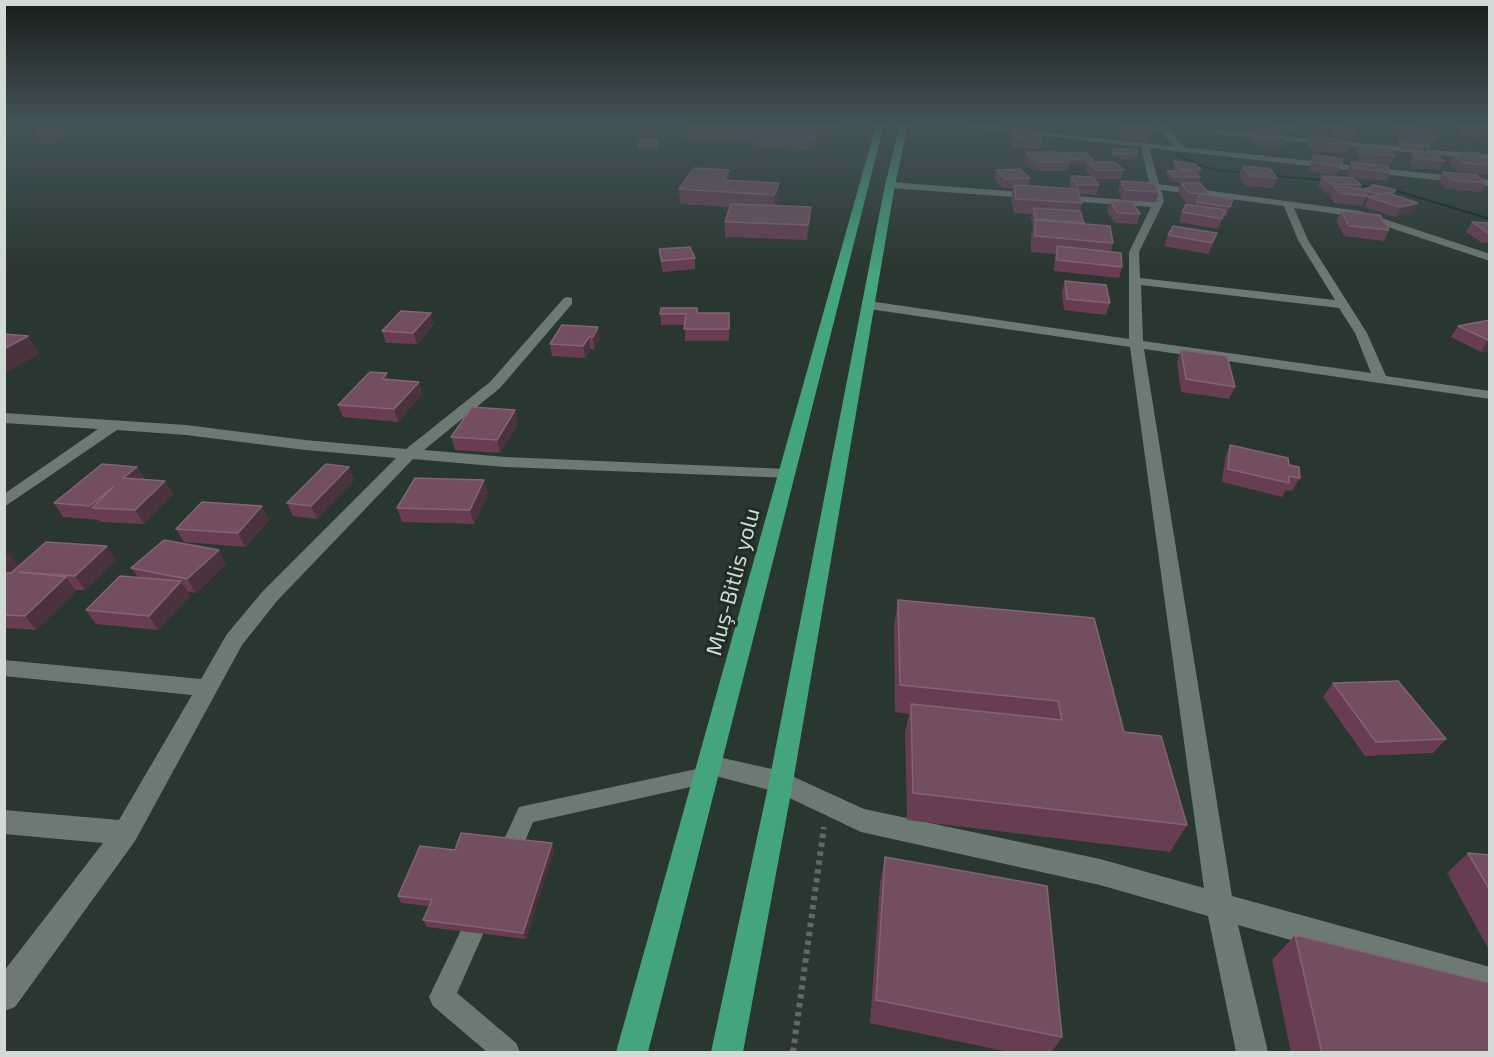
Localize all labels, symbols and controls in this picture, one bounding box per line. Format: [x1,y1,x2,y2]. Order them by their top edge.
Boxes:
street label: Muş-Bitlis yolu [701,505,765,659]

